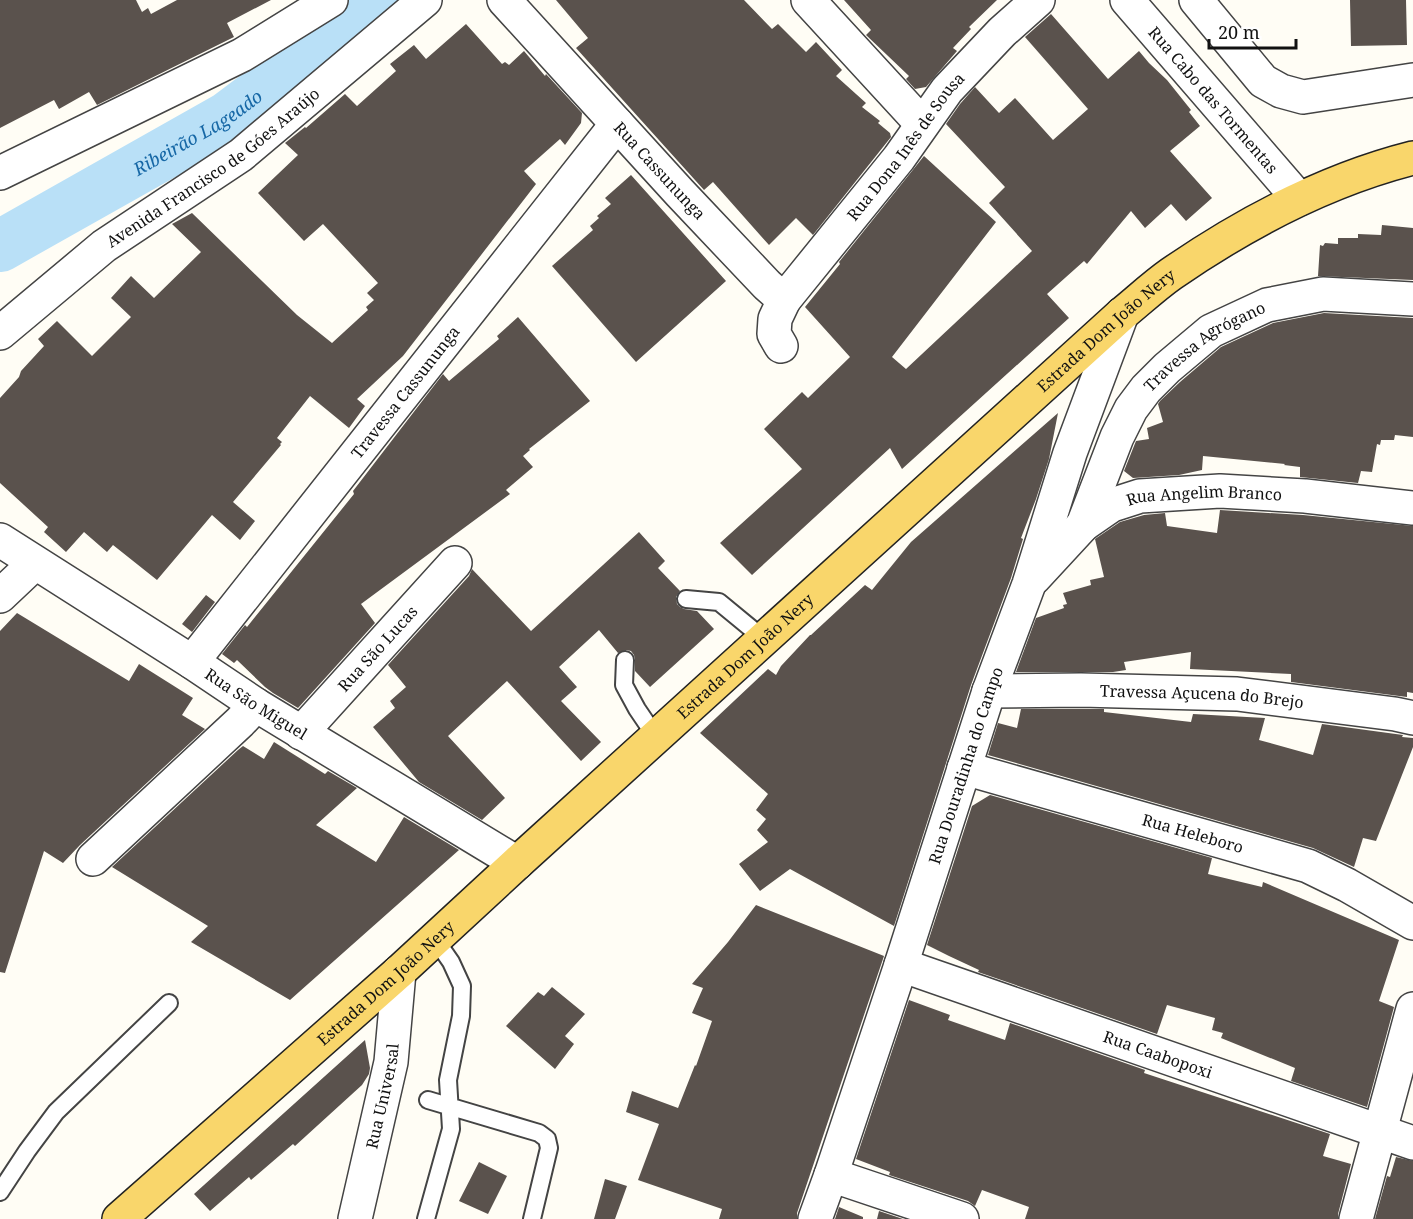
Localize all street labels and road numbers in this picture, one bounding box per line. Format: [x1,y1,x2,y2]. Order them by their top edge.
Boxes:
street label: Rua Cabo das Tormentas [1144,22,1283,178]
street label: Rua Dona Inês de Sousa [842,67,969,225]
street label: Avenida Francisco de Góes Araújo [102,83,324,252]
street label: Rua Cassununga [609,117,710,224]
street label: Estrada Dom João Nery [1032,263,1180,397]
street label: Travessa Agrógano [1139,296,1269,396]
street label: Travessa Cassununga [346,321,465,463]
street label: Rua Angelim Branco [1123,480,1283,511]
street label: Estrada Dom João Nery [672,588,819,724]
street label: Rua São Lucas [333,601,422,696]
street label: Rua São Miguel [201,663,311,745]
street label: Rua Douradinha do Campo [923,664,1008,867]
street label: Travessa Açucena do Brejo [1100,679,1305,713]
street label: Rua Heleboro [1140,808,1246,858]
street label: Estrada Dom João Nery [312,915,459,1050]
street label: Rua Caabopoxi [1100,1025,1215,1083]
street label: Rua Universal [360,1042,404,1151]

